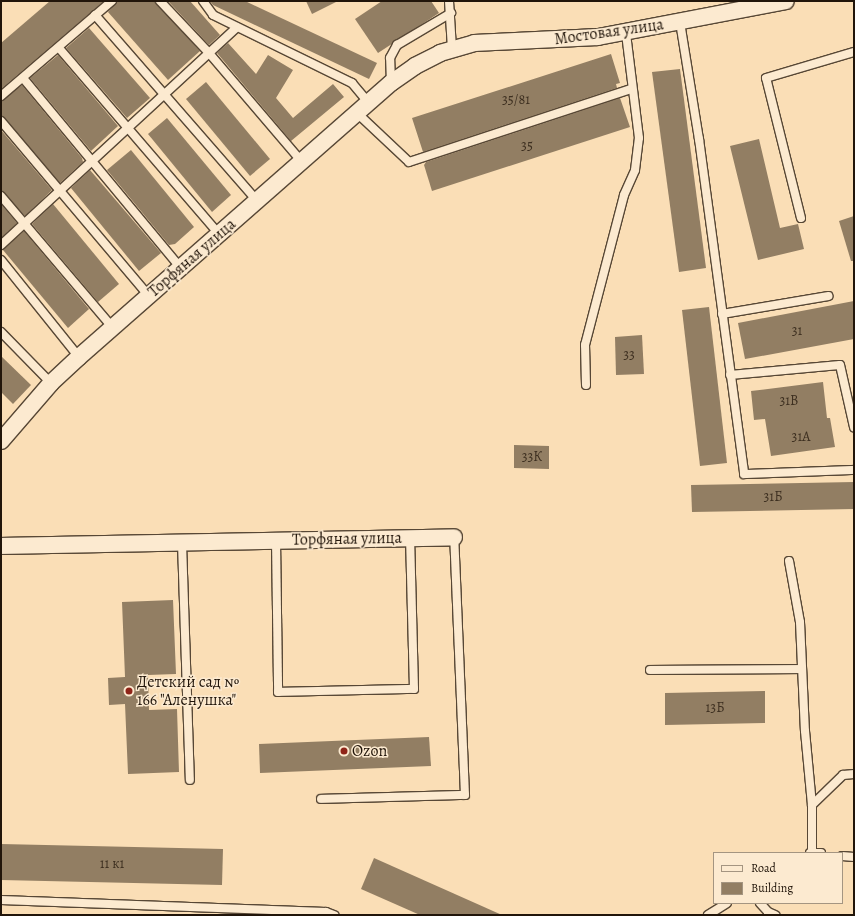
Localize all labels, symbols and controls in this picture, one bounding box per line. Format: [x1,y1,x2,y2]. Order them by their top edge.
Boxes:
street label: Мостовая улица [553,15,665,49]
house number: 35/81 [502,92,530,108]
house number: 35 [521,138,533,154]
street label: Торфяная улица [144,215,240,301]
house number: 31 [792,323,802,339]
house number: 33 [623,347,635,363]
house number: 31В [780,393,798,409]
house number: 31А [792,429,810,445]
house number: 33К [522,449,542,465]
house number: 31Б [764,489,782,505]
street label: Торфяная улица [292,528,402,550]
place label: Детский сад № 166 "Аленушка" [137,672,239,710]
marker: Детский сад № 166 "Аленушка" [124,686,134,696]
house number: 13Б [706,700,724,716]
place label: Ozon [352,741,387,761]
marker: Ozon [339,746,349,756]
legend [713,852,843,904]
house number: 11 к1 [100,856,124,872]
text: Road [751,860,776,876]
text: Building [751,880,793,896]

